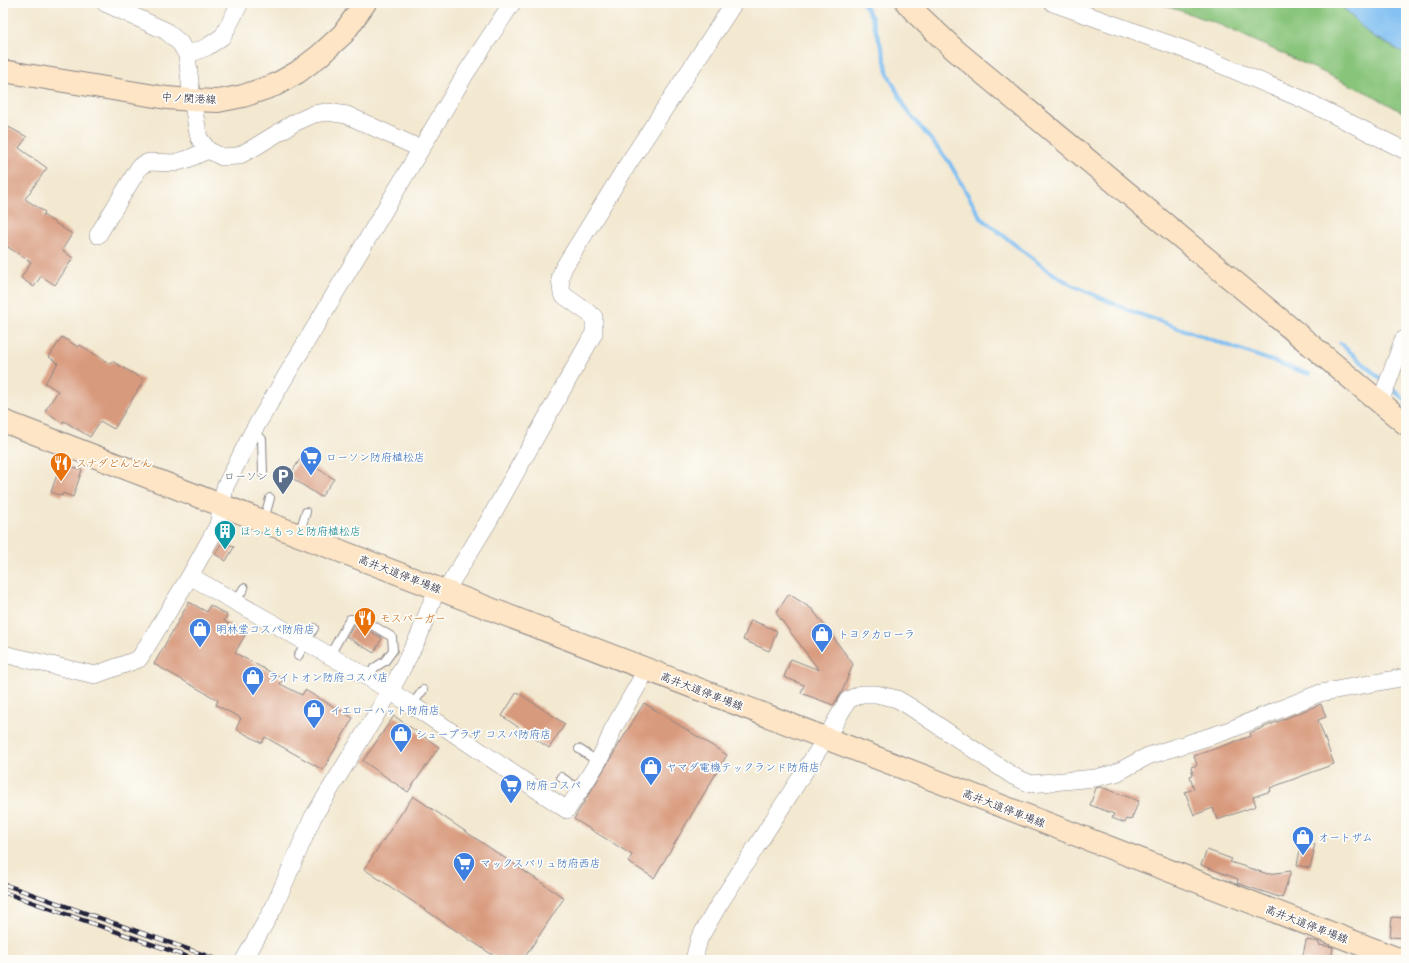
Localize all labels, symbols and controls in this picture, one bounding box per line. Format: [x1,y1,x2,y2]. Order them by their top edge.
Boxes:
street label: 中ノ関港線 [161,89,217,109]
supermarket icon: ローソン防府植松店 [298,444,324,477]
place label: ローソン防府植松店 [326,449,425,467]
restaurant icon: スナダどんどん [48,450,74,483]
place label: スナダどんどん [76,455,153,473]
parking icon: ローソン [270,463,296,496]
place label: ローソン [224,468,268,486]
building icon: ほっともっと防府植松店 [212,518,238,551]
place label: ほっともっと防府植松店 [240,523,361,541]
street label: 高井大道停車場線 [355,551,444,599]
restaurant icon: モスバーガー [352,605,378,638]
place label: モスバーガー [380,610,446,628]
shop icon: 明林堂コスパ防府店 [187,616,213,649]
place label: 明林堂コスパ防府店 [216,621,315,639]
shop icon: トヨタカローラ [809,621,835,654]
place label: トヨタカローラ [838,626,915,644]
shop icon: ライトオン防府コスパ店 [240,664,266,697]
street label: 高井大道停車場線 [657,668,746,716]
place label: ライトオン防府コスパ店 [268,669,389,687]
shop icon: イエローハット防府店 [301,697,327,730]
place label: イエローハット防府店 [330,702,440,720]
shop icon: シュープラザ コスパ防府店 [388,721,414,754]
place label: シュープラザ コスパ防府店 [416,726,551,744]
shop icon: ヤマダ電機テックランド防府店 [638,754,664,787]
place label: ヤマダ電機テックランド防府店 [666,759,820,777]
supermarket icon: 防府コスパ [498,772,524,805]
place label: 防府コスパ [526,777,581,795]
street label: 高井大道停車場線 [959,785,1048,833]
shop icon: オートザム [1290,824,1316,857]
place label: オートザム [1318,829,1373,847]
supermarket icon: マックスバリュ防府西店 [451,850,477,883]
place label: マックスバリュ防府西店 [480,855,601,873]
street label: 高井大道停車場線 [1262,901,1351,949]

